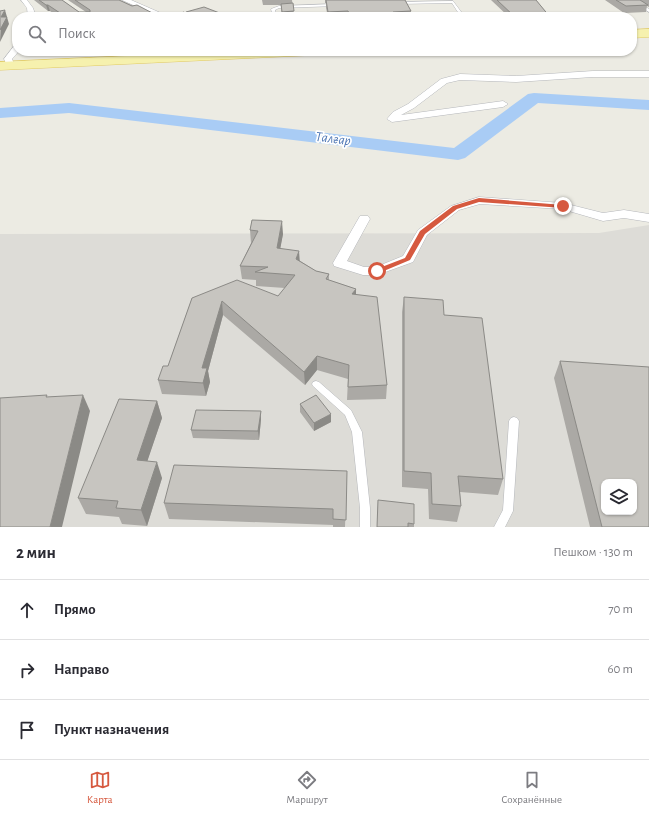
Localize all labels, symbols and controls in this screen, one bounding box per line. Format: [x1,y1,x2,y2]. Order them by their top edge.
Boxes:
search box [12,12,637,56]
icon: search [26,23,48,45]
text: Поиск [58,26,96,41]
water label: Талғар [315,130,351,148]
route end [554,197,572,215]
route start [368,262,386,280]
map controls [601,479,637,515]
button: layers [601,479,637,515]
text: 2 мин [16,544,56,561]
text: Пешком · 130 m [553,546,633,559]
icon: ahead [16,599,38,621]
text: Прямо [54,602,96,617]
text: 70 m [608,603,633,616]
icon: right [16,659,38,681]
text: Направо [54,662,109,677]
text: 60 m [607,663,633,676]
icon: arrive [16,719,38,741]
text: Пункт назначения [54,722,169,737]
tab: Карта [87,769,113,806]
tab: Маршрут [286,769,328,806]
tab: Сохранённые [501,769,562,806]

